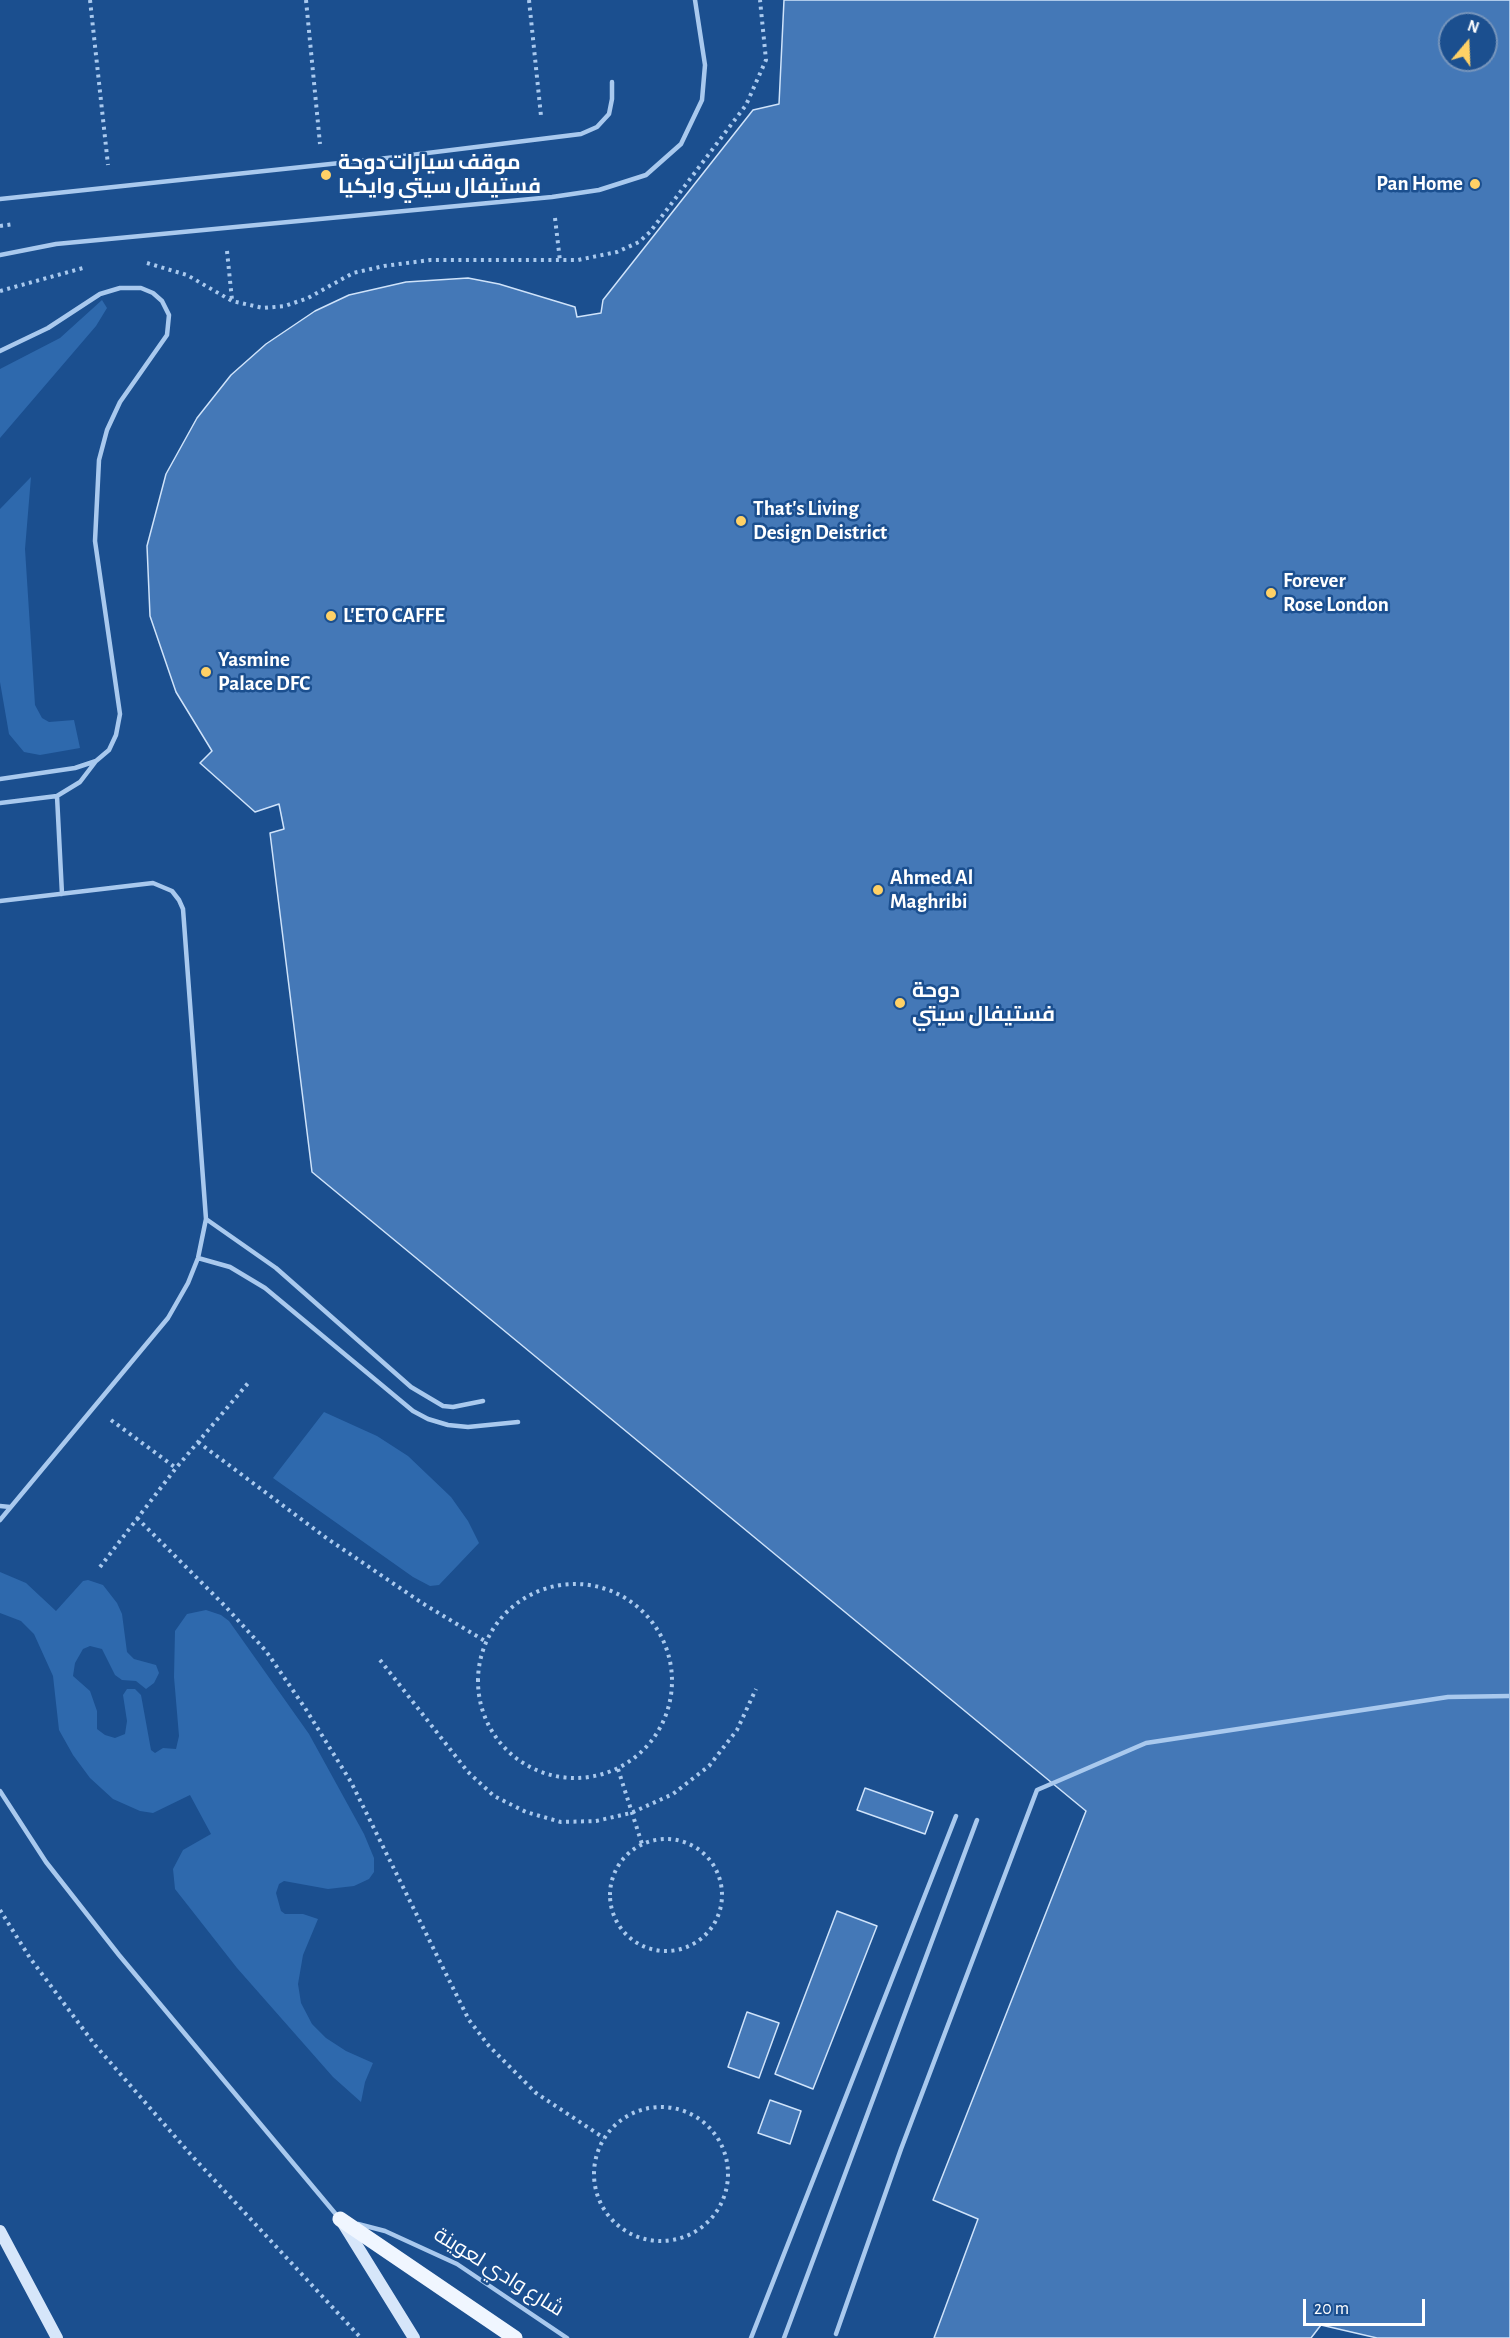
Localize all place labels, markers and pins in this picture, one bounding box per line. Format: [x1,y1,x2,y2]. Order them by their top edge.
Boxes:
place label: موقف سيارات دوحة فستيفال سيتي وايكيا [338,150,541,200]
marker: موقف سيارات دوحة فستيفال سيتي وايكيا [319,168,333,182]
place label: Pan Home [1376,171,1463,197]
marker: Pan Home [1468,177,1482,191]
place label: That's Living Design Deistrict [753,496,887,546]
marker: That's Living Design Deistrict [734,514,748,528]
place label: Forever Rose London [1283,568,1389,618]
marker: Forever Rose London [1264,586,1278,600]
place label: L'ETO CAFFE [343,603,445,629]
marker: L'ETO CAFFE [324,609,338,623]
place label: Yasmine Palace DFC [218,647,310,697]
marker: Yasmine Palace DFC [199,665,213,679]
place label: Ahmed Al Maghribi [890,865,973,915]
marker: Ahmed Al Maghribi [871,883,885,897]
place label: دوحة فستيفال سيتي [912,978,1055,1028]
marker: دوحة فستيفال سيتي [893,996,907,1010]

